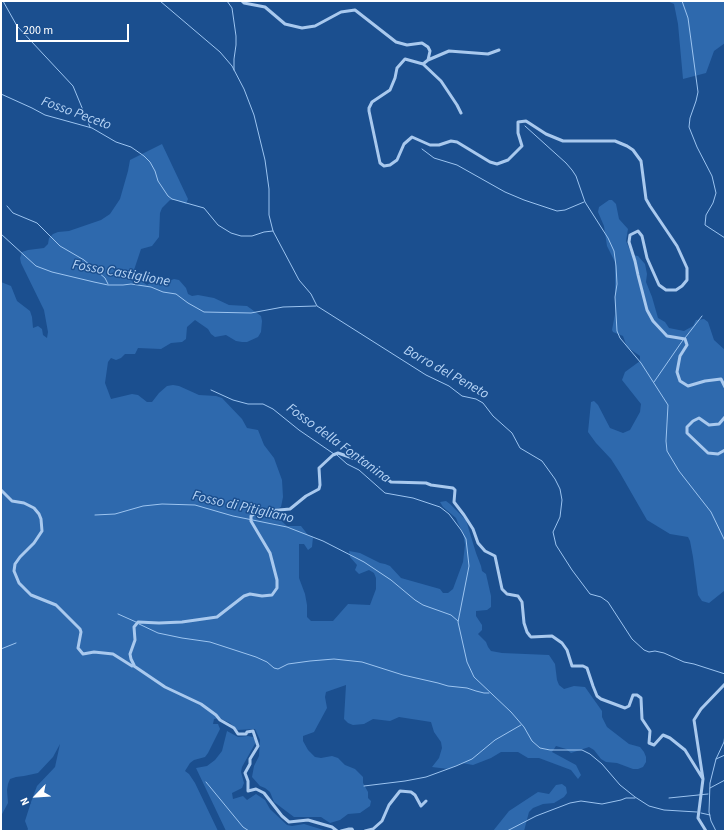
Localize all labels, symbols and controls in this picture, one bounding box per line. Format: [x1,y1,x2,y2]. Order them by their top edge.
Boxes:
scale bar [18,16,131,42]
text: 200 m [23,22,53,39]
water label: Fosso Peceto [39,94,113,134]
water label: Fosso Castiglione [71,257,171,291]
water label: Borro del Peneto [401,343,491,403]
water label: Fosso della Fontanina [283,401,393,487]
water label: Fosso di Pitigliano [191,488,295,528]
north arrow [16,776,56,816]
text: N [16,795,33,808]

